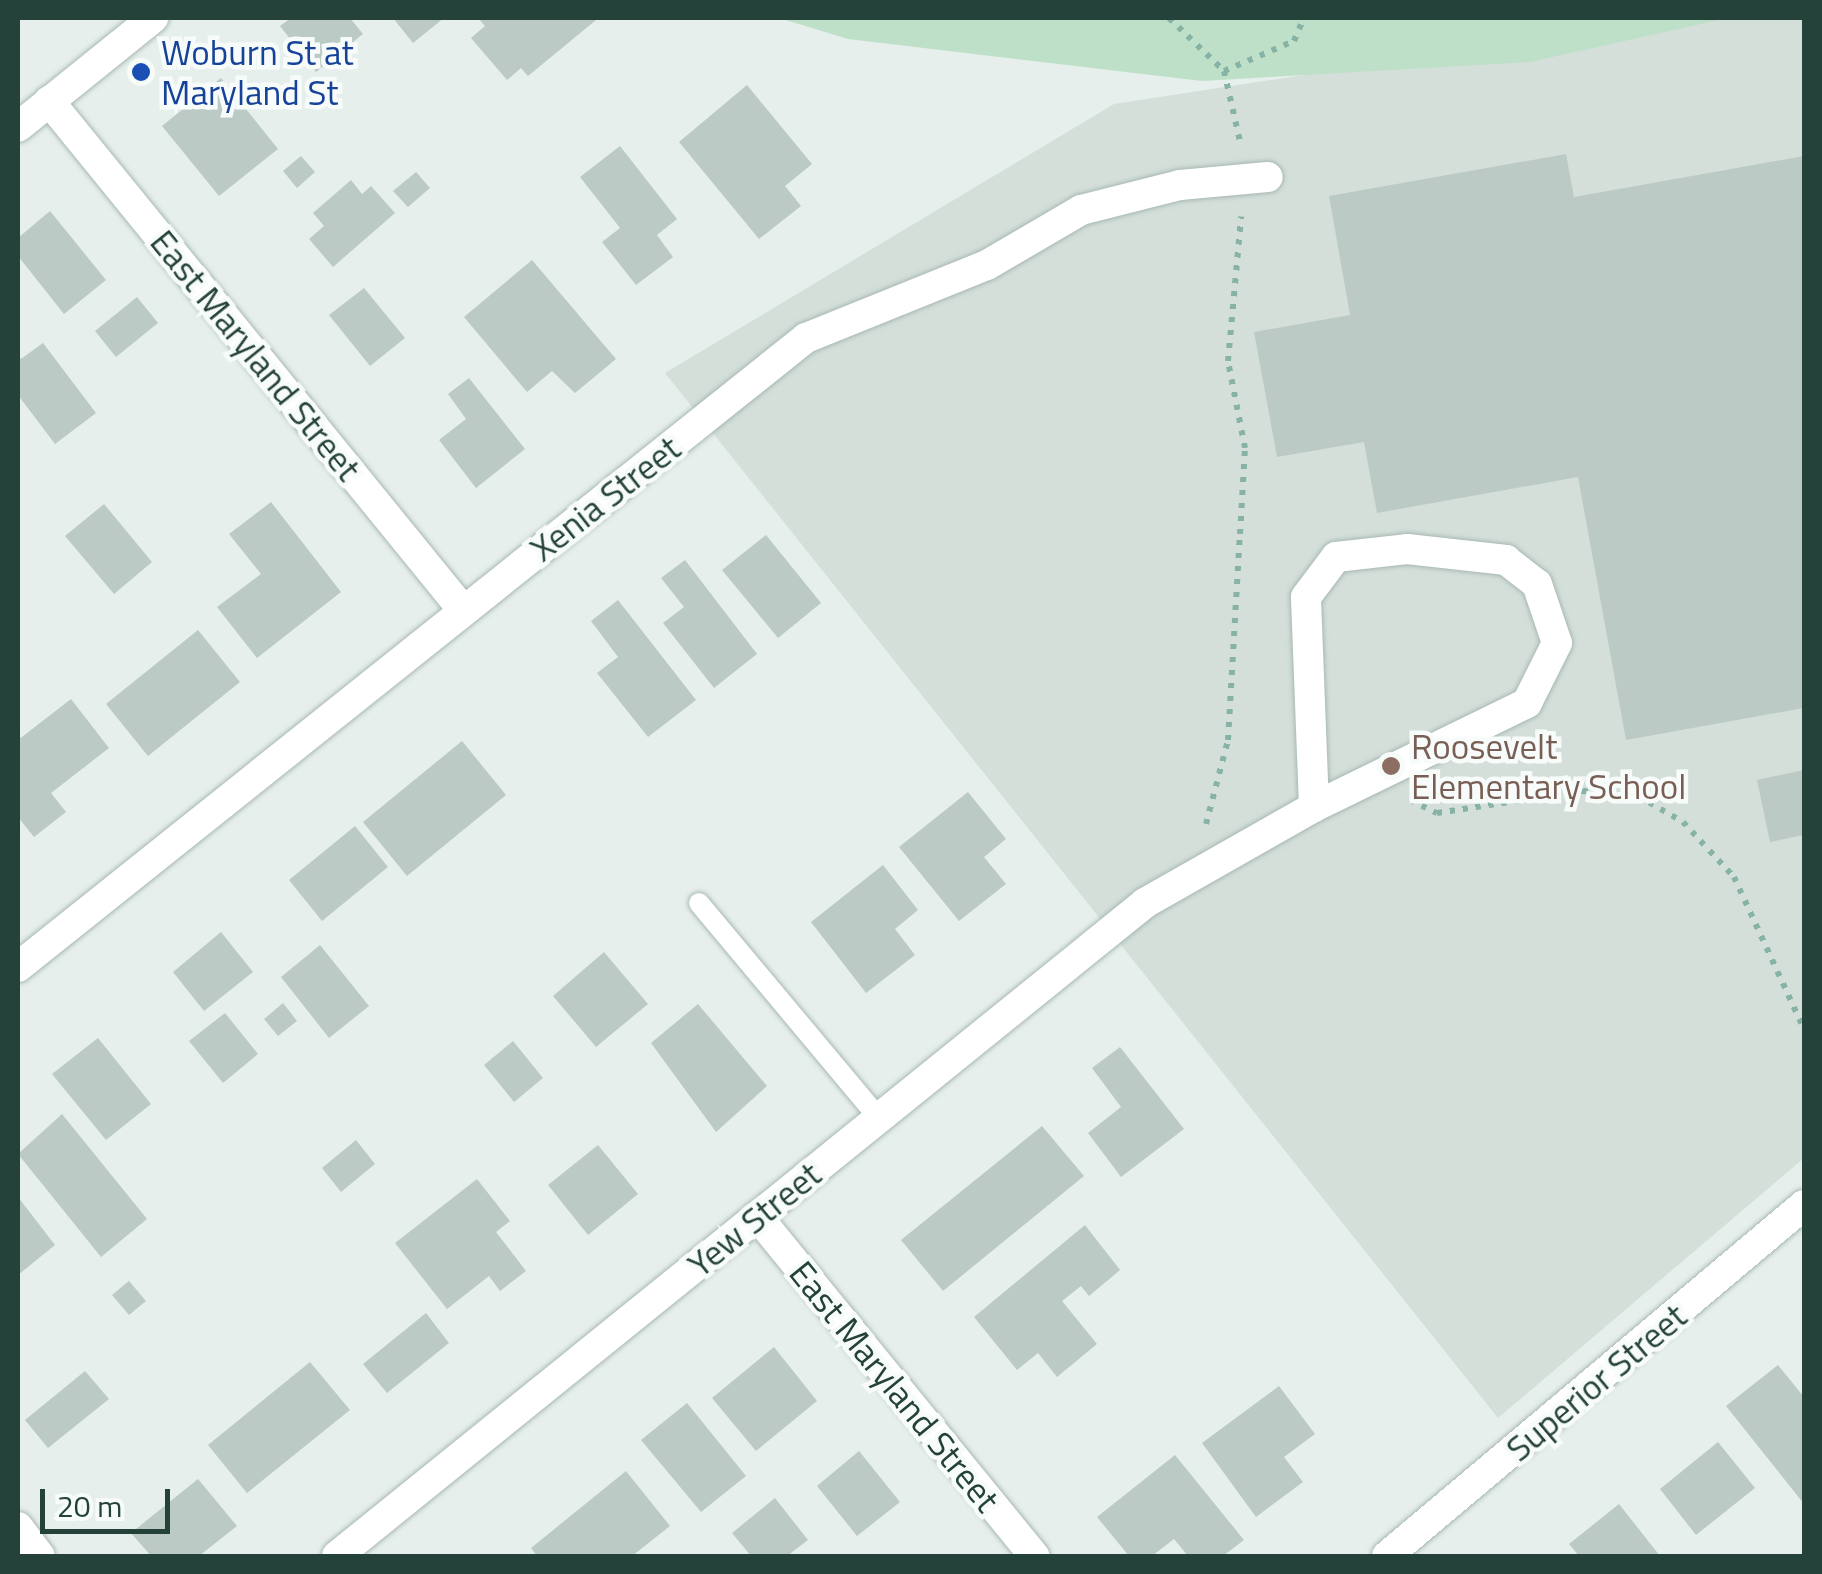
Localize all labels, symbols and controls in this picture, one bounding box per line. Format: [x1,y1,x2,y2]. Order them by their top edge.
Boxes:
place label: Woburn St at Maryland St [161,31,354,113]
marker: Woburn St at Maryland St [130,61,152,83]
street label: East Maryland Street [142,221,370,489]
street label: Xenia Street [522,427,688,569]
place label: Roosevelt Elementary School [1411,725,1686,807]
marker: Roosevelt Elementary School [1380,755,1402,777]
street label: Yew Street [679,1153,829,1285]
street label: East Maryland Street [781,1252,1009,1520]
street label: Superior Street [1497,1295,1695,1469]
scale bar [45,1469,175,1531]
text: 20 m [57,1483,122,1529]

